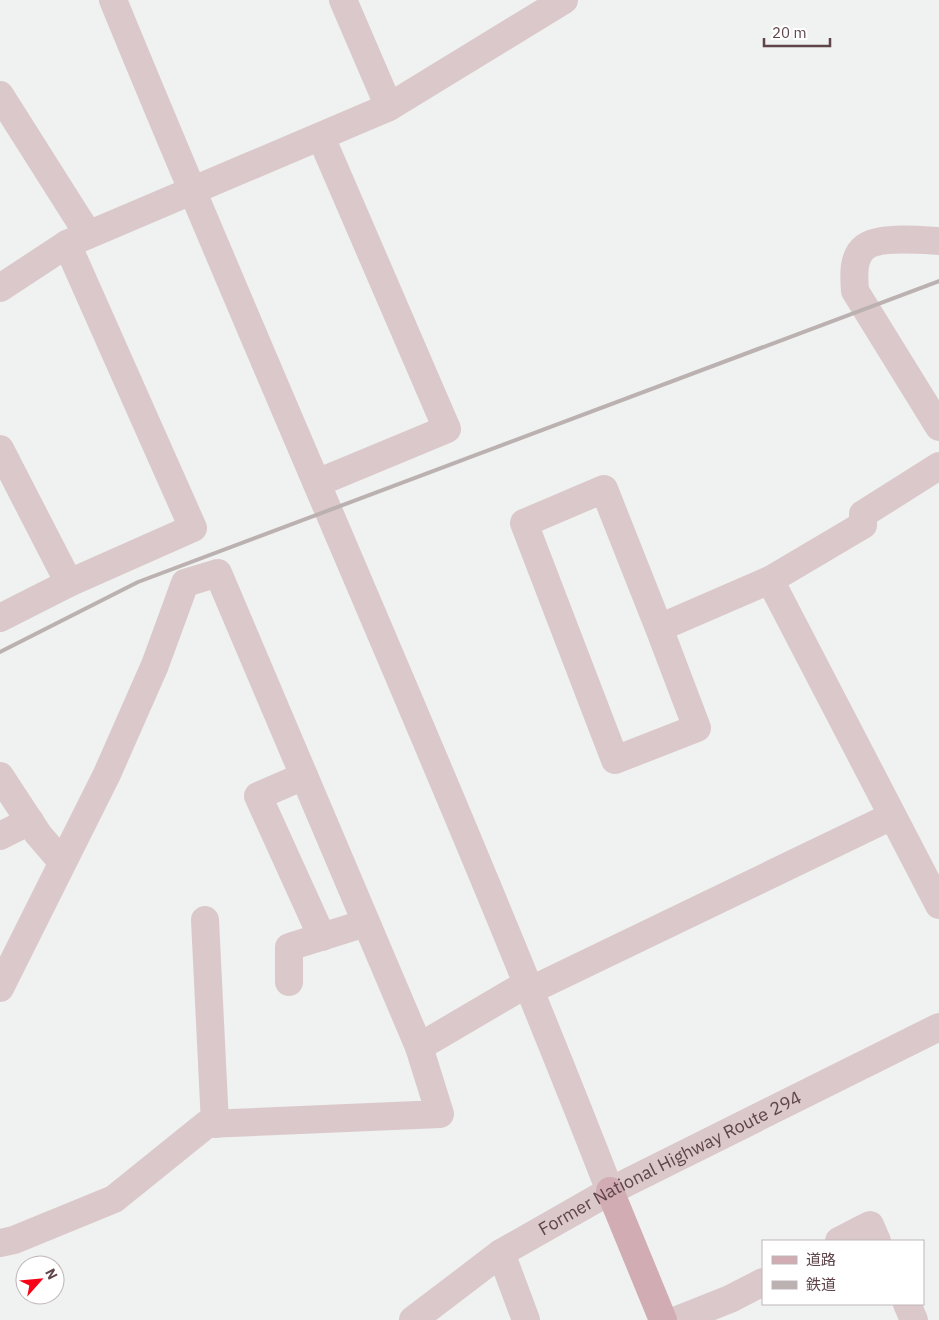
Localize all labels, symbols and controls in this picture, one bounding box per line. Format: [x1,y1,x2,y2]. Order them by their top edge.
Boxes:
scale bar [764,15,830,47]
text: 20 m [772,23,807,42]
street label: Former National Highway Route 294 [534,1085,805,1240]
legend [762,1240,924,1305]
text: 道路 [806,1250,836,1269]
north arrow [15,1255,65,1305]
text: N [41,1265,62,1283]
text: 鉄道 [806,1275,836,1294]

